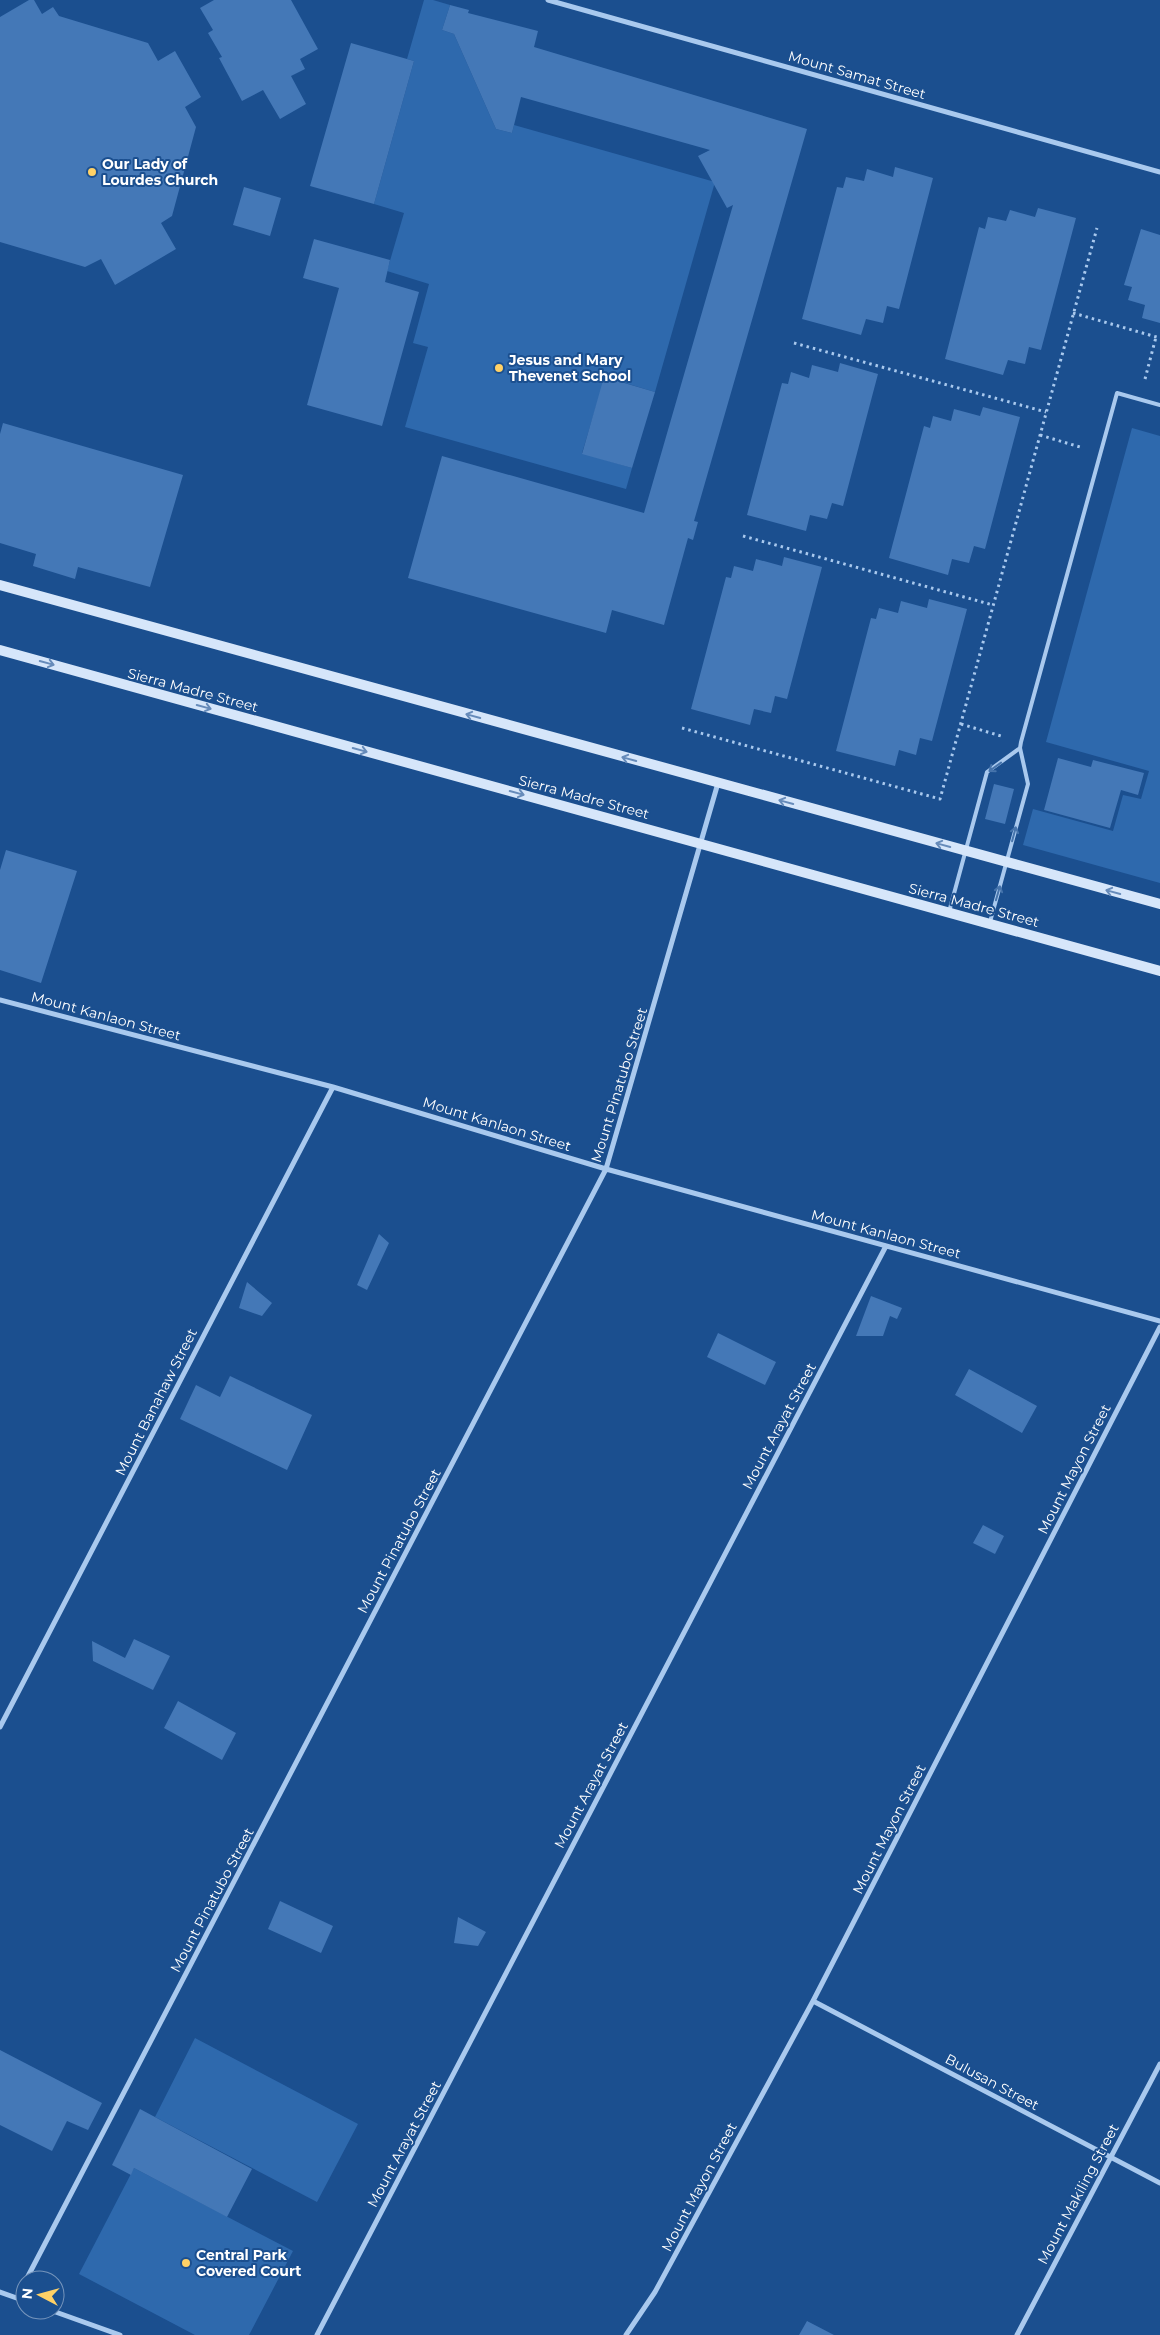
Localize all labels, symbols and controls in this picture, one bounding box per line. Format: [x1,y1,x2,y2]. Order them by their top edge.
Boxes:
street label: Mount Samat Street [786,47,928,103]
place label: Our Lady of Lourdes Church [102,155,218,189]
marker: Our Lady of Lourdes Church [86,166,98,178]
place label: Jesus and Mary Thevenet School [508,351,631,385]
marker: Jesus and Mary Thevenet School [493,362,505,374]
one-way arrow [39,659,55,669]
street label: Sierra Madre Street [126,664,260,716]
one-way arrow [195,702,211,712]
one-way arrow [465,710,481,720]
one-way arrow [352,746,368,755]
one-way arrow [622,753,638,763]
one-way arrow [989,761,1002,772]
street label: Sierra Madre Street [517,771,651,823]
one-way arrow [508,789,524,798]
one-way arrow [779,797,795,806]
one-way arrow [1010,826,1020,842]
one-way arrow [935,839,951,849]
street label: Sierra Madre Street [907,879,1041,931]
one-way arrow [994,885,1004,901]
one-way arrow [1105,886,1121,896]
street label: Mount Kanlaon Street [29,987,183,1045]
street label: Mount Pinatubo Street [587,1005,651,1165]
street label: Mount Kanlaon Street [421,1093,574,1155]
street label: Mount Kanlaon Street [809,1205,963,1263]
street label: Mount Banahaw Street [111,1325,201,1479]
street label: Mount Arayat Street [738,1359,820,1492]
street label: Mount Mayon Street [1033,1401,1115,1537]
street label: Mount Pinatubo Street [353,1465,445,1616]
street label: Mount Arayat Street [550,1718,632,1851]
street label: Mount Mayon Street [848,1761,930,1897]
street label: Mount Pinatubo Street [166,1824,258,1975]
street label: Bulusan Street [942,2050,1042,2114]
street label: Mount Arayat Street [363,2077,445,2210]
street label: Mount Mayon Street [657,2119,741,2255]
street label: Mount Makiling Street [1033,2120,1123,2267]
place label: Central Park Covered Court [196,2246,301,2280]
marker: Central Park Covered Court [180,2257,192,2269]
north arrow [15,2270,65,2320]
text: N [18,2287,37,2300]

